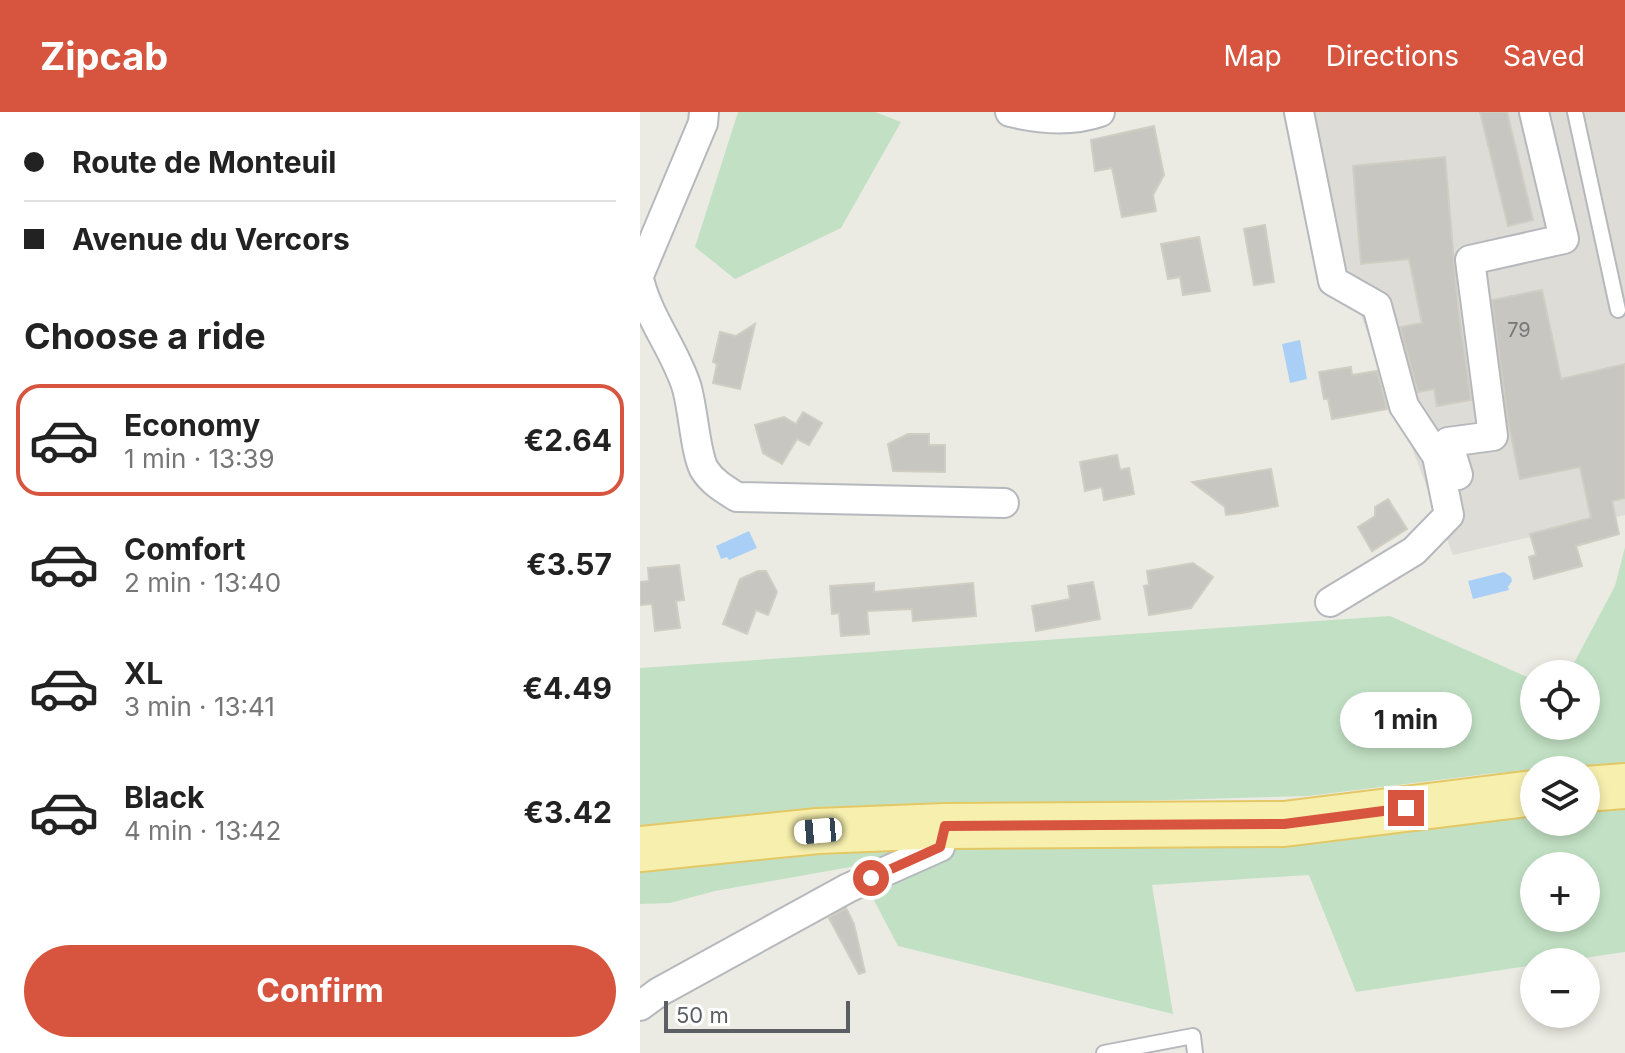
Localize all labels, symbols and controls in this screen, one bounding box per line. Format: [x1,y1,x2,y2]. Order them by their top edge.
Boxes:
text: Zipcab [40,33,168,79]
text: Map [1223,39,1282,73]
text: Directions [1326,39,1459,73]
text: Saved [1503,39,1585,73]
text: Route de Monteuil [72,144,337,180]
text: Avenue du Vercors [72,221,350,257]
text: Choose a ride [24,314,266,358]
house number: 79 [1507,318,1531,342]
icon: car [28,404,100,476]
text: Economy [124,407,260,443]
text: €2.64 [524,422,612,458]
text: 1 min · 13:39 [124,443,275,474]
icon: car [28,528,100,600]
text: Comfort [124,531,245,567]
text: €3.57 [526,546,612,582]
text: 2 min · 13:40 [124,567,281,598]
icon: car [28,652,100,724]
text: XL [124,655,163,691]
map controls [1520,660,1600,1028]
button: locate [1520,660,1600,740]
text: €4.49 [522,670,612,706]
text: 3 min · 13:41 [124,691,275,722]
callout: 1 min [1340,692,1472,748]
text: 1 min [1374,704,1438,735]
button: layers [1520,756,1600,836]
icon: car [28,776,100,848]
text: Black [124,779,204,815]
route end [1388,790,1424,826]
text: €3.42 [524,794,612,830]
text: 4 min · 13:42 [124,815,281,846]
car [793,817,843,845]
button: + [1520,852,1600,932]
route start [853,860,889,896]
button: Confirm [24,945,616,1037]
button: − [1520,948,1600,1028]
scale bar [664,997,850,1033]
text: 50 m [676,1002,729,1028]

